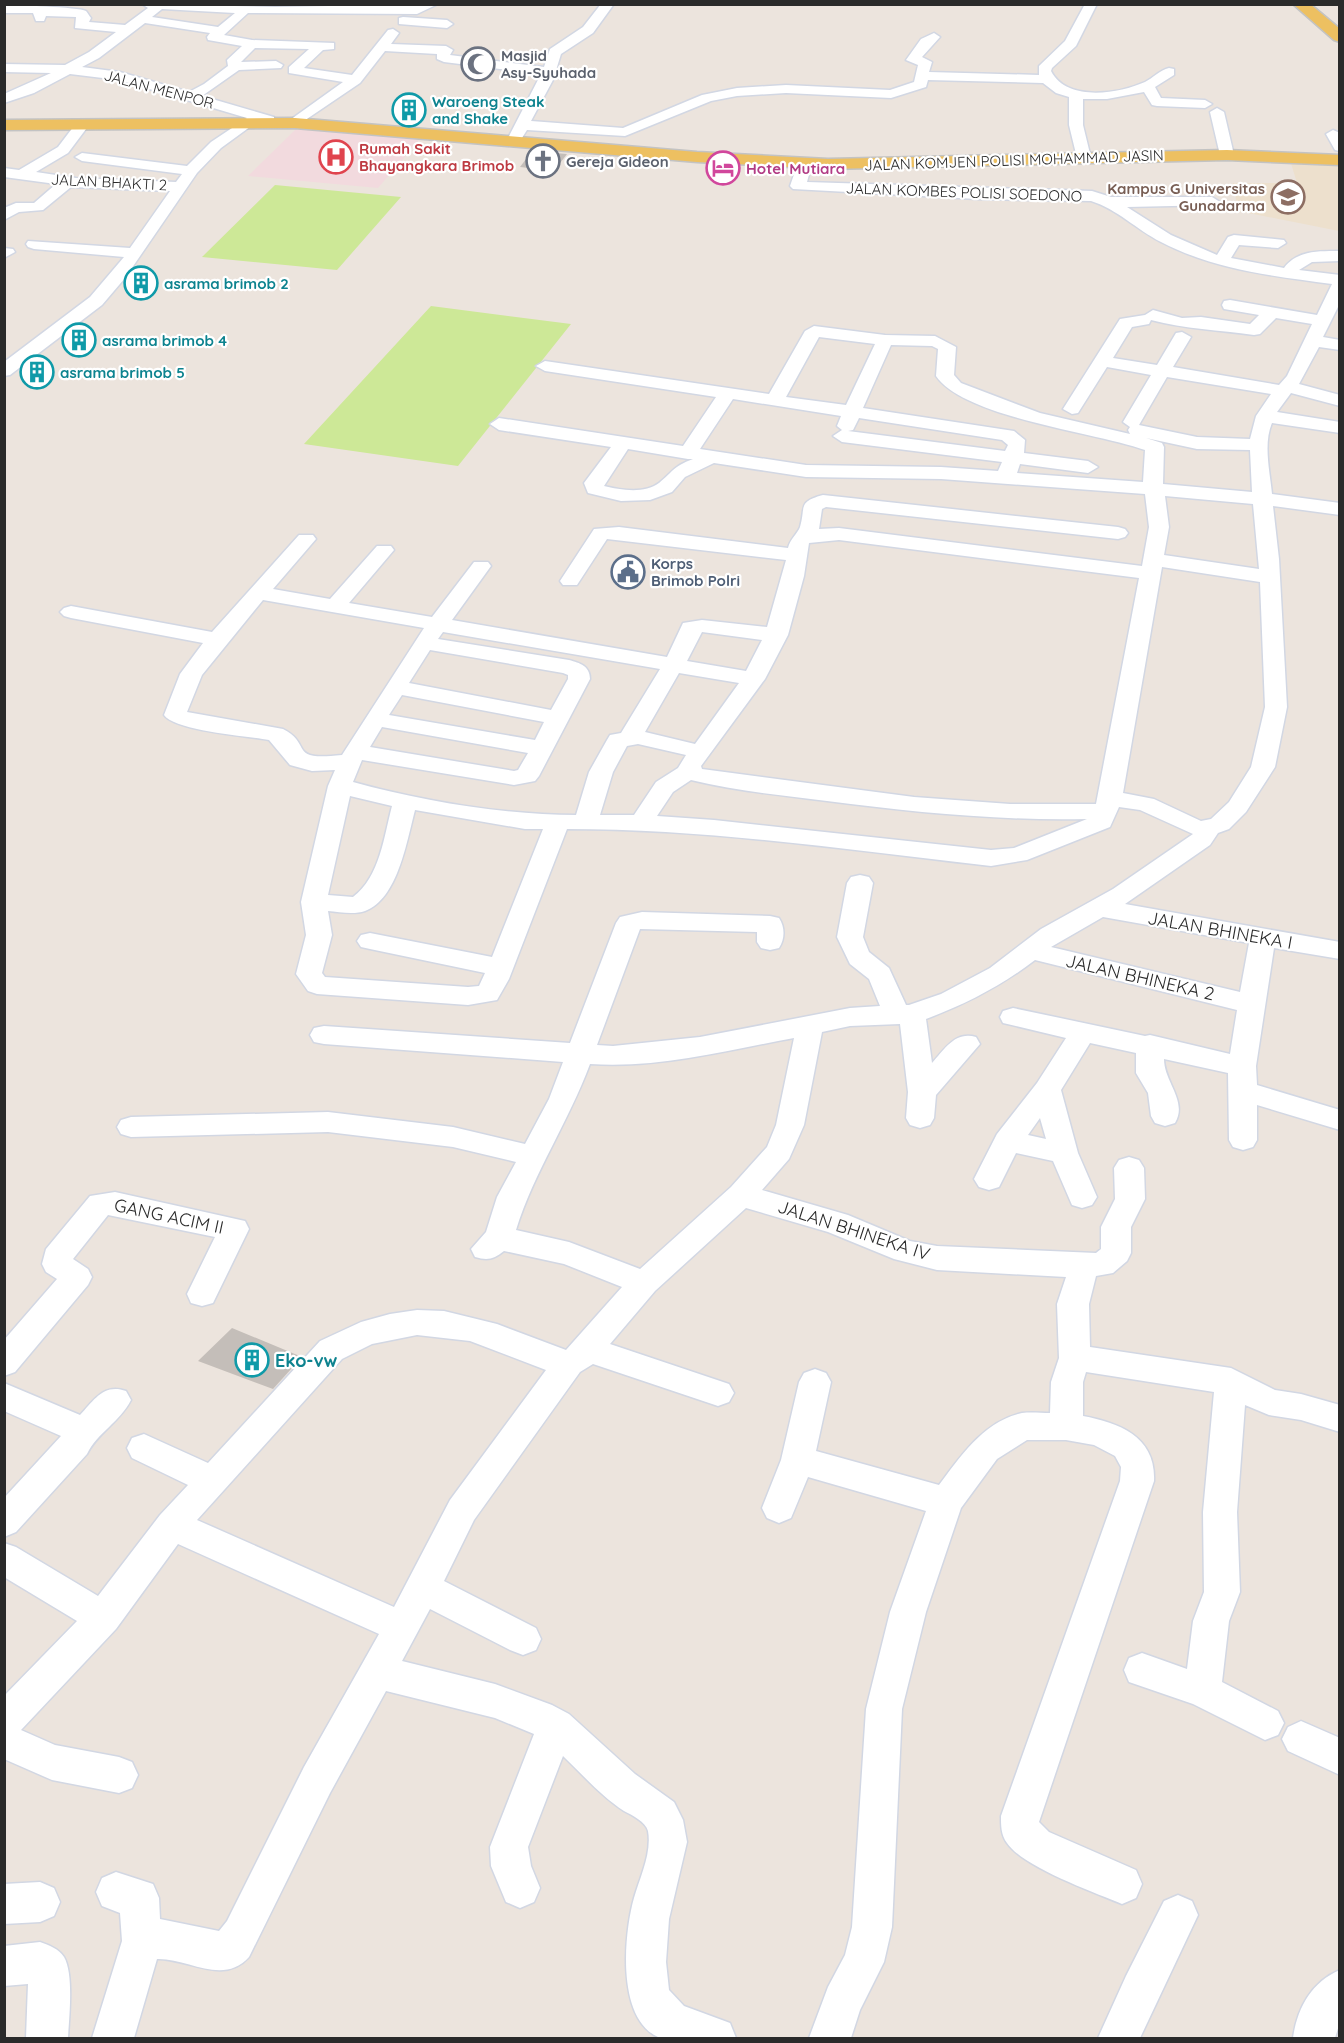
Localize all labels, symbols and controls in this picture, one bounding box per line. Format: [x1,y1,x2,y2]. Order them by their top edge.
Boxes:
mosque icon: Masjid Asy-Syuhada [460,46,496,82]
place label: Masjid Asy-Syuhada [501,46,596,82]
street label: JALAN MENPOR [102,65,216,113]
building icon: Waroeng Steak and Shake [391,92,427,128]
place label: Waroeng Steak and Shake [432,92,544,128]
hospital icon: Rumah Sakit Bhayangkara Brimob [318,139,354,175]
place label: Rumah Sakit Bhayangkara Brimob [359,139,514,175]
church icon: Gereja Gideon [525,143,561,179]
street label: JALAN KOMJEN POLISI MOHAMMAD JASIN [864,145,1164,175]
hotel icon: Hotel Mutiara [705,150,741,186]
place label: Gereja Gideon [566,152,669,171]
place label: Hotel Mutiara [746,159,845,178]
street label: JALAN BHAKTI 2 [50,169,168,195]
street label: JALAN KOMBES POLISI SOEDONO [845,178,1083,206]
place label: Kampus G Universitas Gunadarma [1107,179,1265,215]
school or university icon: Kampus G Universitas Gunadarma [1270,179,1306,215]
building icon: asrama brimob 2 [123,265,159,301]
place label: asrama brimob 2 [164,274,289,293]
building icon: asrama brimob 4 [61,322,97,358]
place label: asrama brimob 4 [102,331,227,350]
building icon: asrama brimob 5 [19,354,55,390]
place label: asrama brimob 5 [60,363,185,382]
public building icon: Korps Brimob Polri [610,554,646,590]
place label: Korps Brimob Polri [651,554,740,590]
street label: JALAN BHINEKA I [1146,906,1294,954]
street label: JALAN BHINEKA 2 [1063,949,1217,1005]
street label: GANG ACIM II [112,1193,226,1239]
street label: JALAN BHINEKA IV [775,1195,933,1265]
building icon: Eko-vw [234,1342,270,1378]
place label: Eko-vw [275,1349,338,1372]

